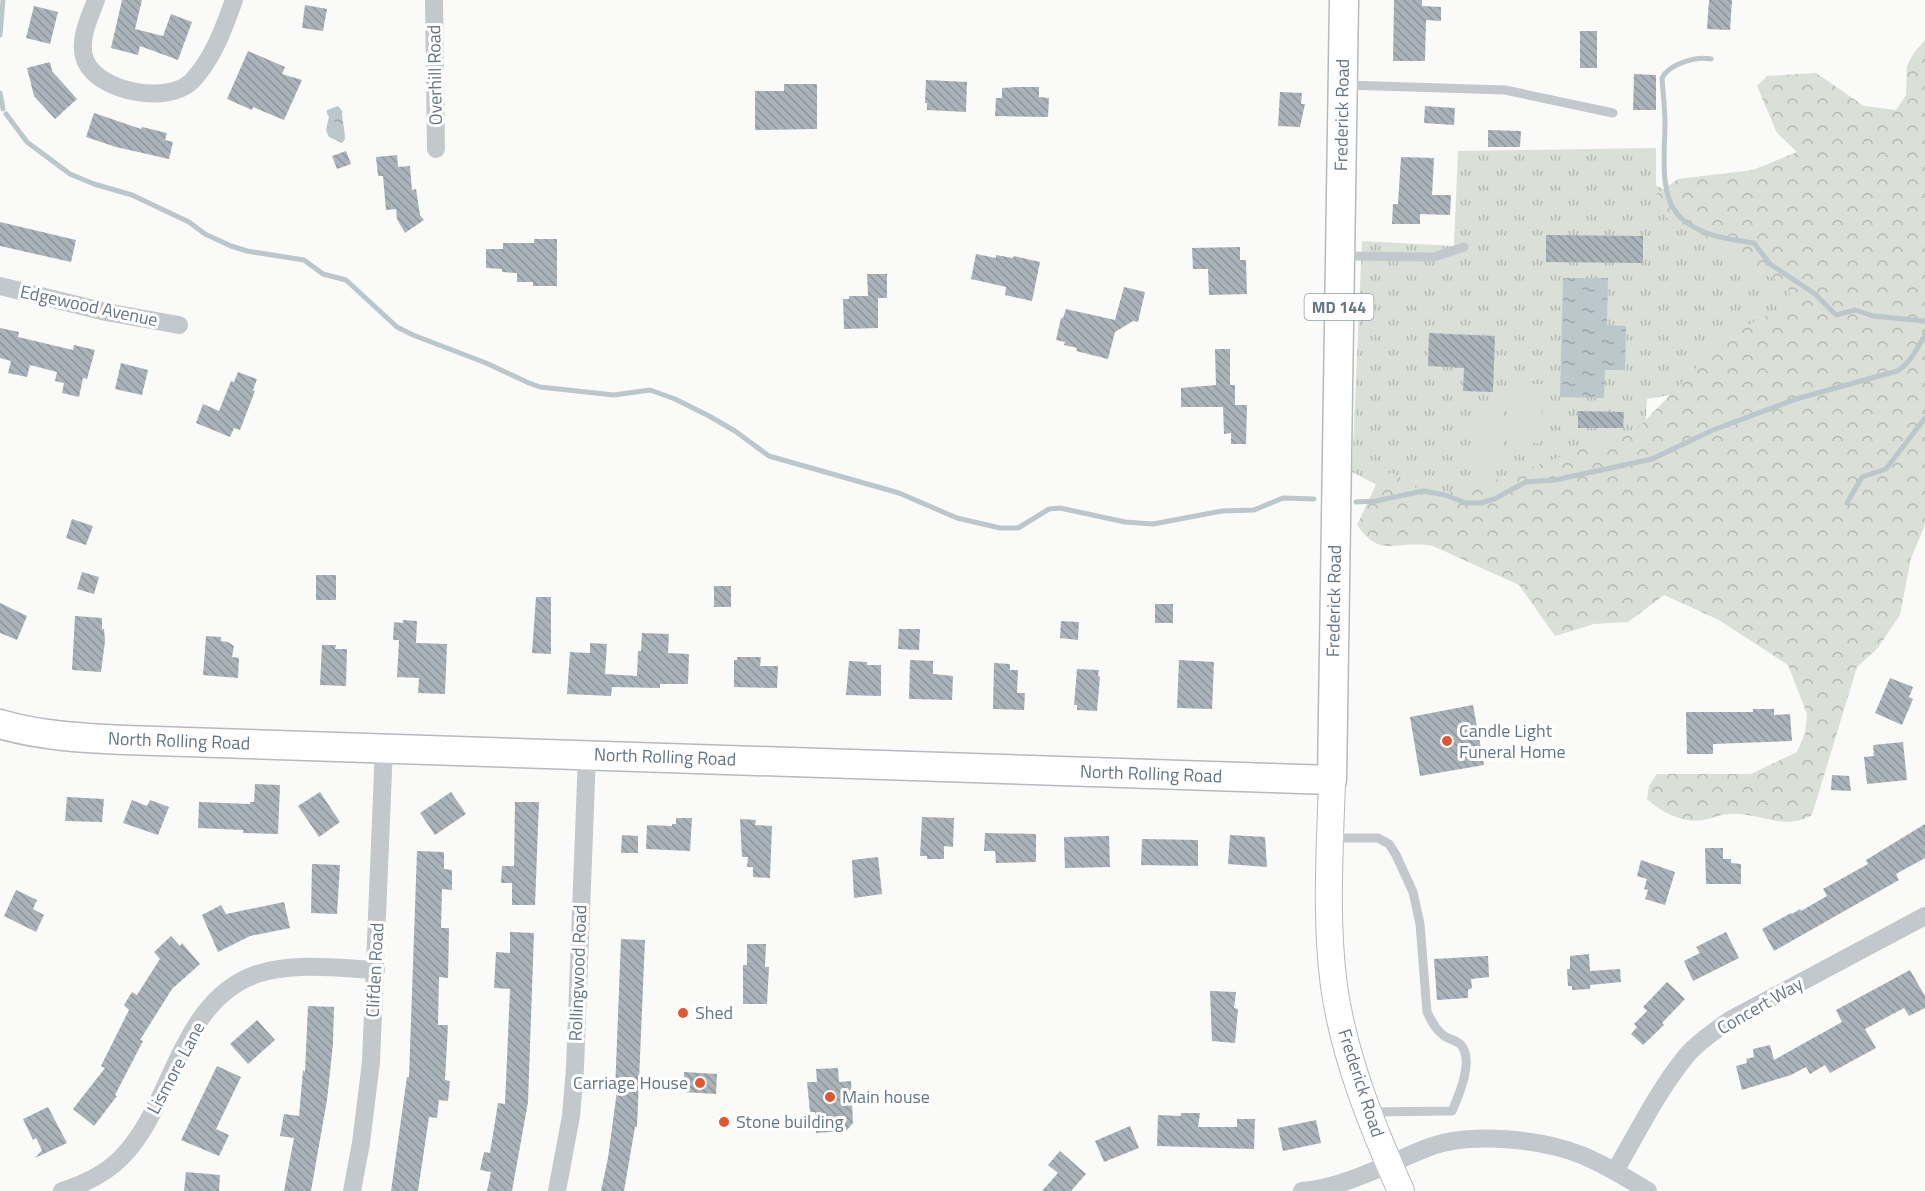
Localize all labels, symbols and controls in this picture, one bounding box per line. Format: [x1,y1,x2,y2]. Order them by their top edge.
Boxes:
street label: Overhill Road [420,24,449,126]
street label: Frederick Road [1327,59,1356,171]
street label: Edgewood Avenue [18,278,160,333]
road number: MD 144 [1304,294,1374,320]
street label: Frederick Road [1319,545,1348,657]
place label: Candle Light Funeral Home [1459,717,1566,765]
street label: North Rolling Road [107,725,251,756]
marker: Candle Light Funeral Home [1440,734,1454,748]
street label: North Rolling Road [593,741,737,772]
street label: North Rolling Road [1079,758,1223,789]
street label: Rollingwood Road [562,904,593,1042]
street label: Clifden Road [359,922,390,1018]
street label: Concert Way [1712,970,1808,1041]
place label: Shed [695,999,733,1026]
marker: Shed [676,1006,690,1020]
street label: Lismore Lane [140,1017,211,1119]
street label: Frederick Road [1331,1025,1392,1140]
place label: Carriage House [573,1069,688,1096]
marker: Carriage House [693,1076,707,1090]
place label: Main house [842,1083,930,1110]
marker: Main house [823,1090,837,1104]
place label: Stone building [736,1108,844,1135]
marker: Stone building [717,1115,731,1129]

